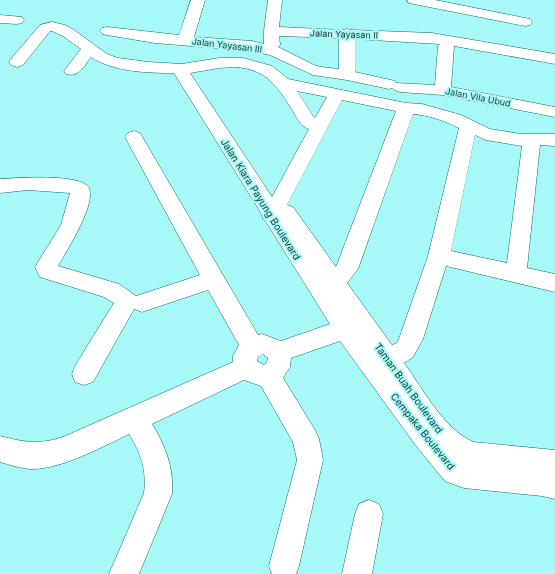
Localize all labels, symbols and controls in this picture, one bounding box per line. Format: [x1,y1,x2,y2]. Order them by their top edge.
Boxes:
street label: Jalan Yayasan II [310,27,378,41]
street label: Jalan Yayasan III [191,35,263,55]
street label: Jalan Vila Ubud [444,85,512,109]
street label: Jalan Kiara Payung Boulevard [219,136,303,262]
street label: Taman Buah Boulevard [372,341,446,435]
street label: Cempaka Boulevard [388,390,458,472]

